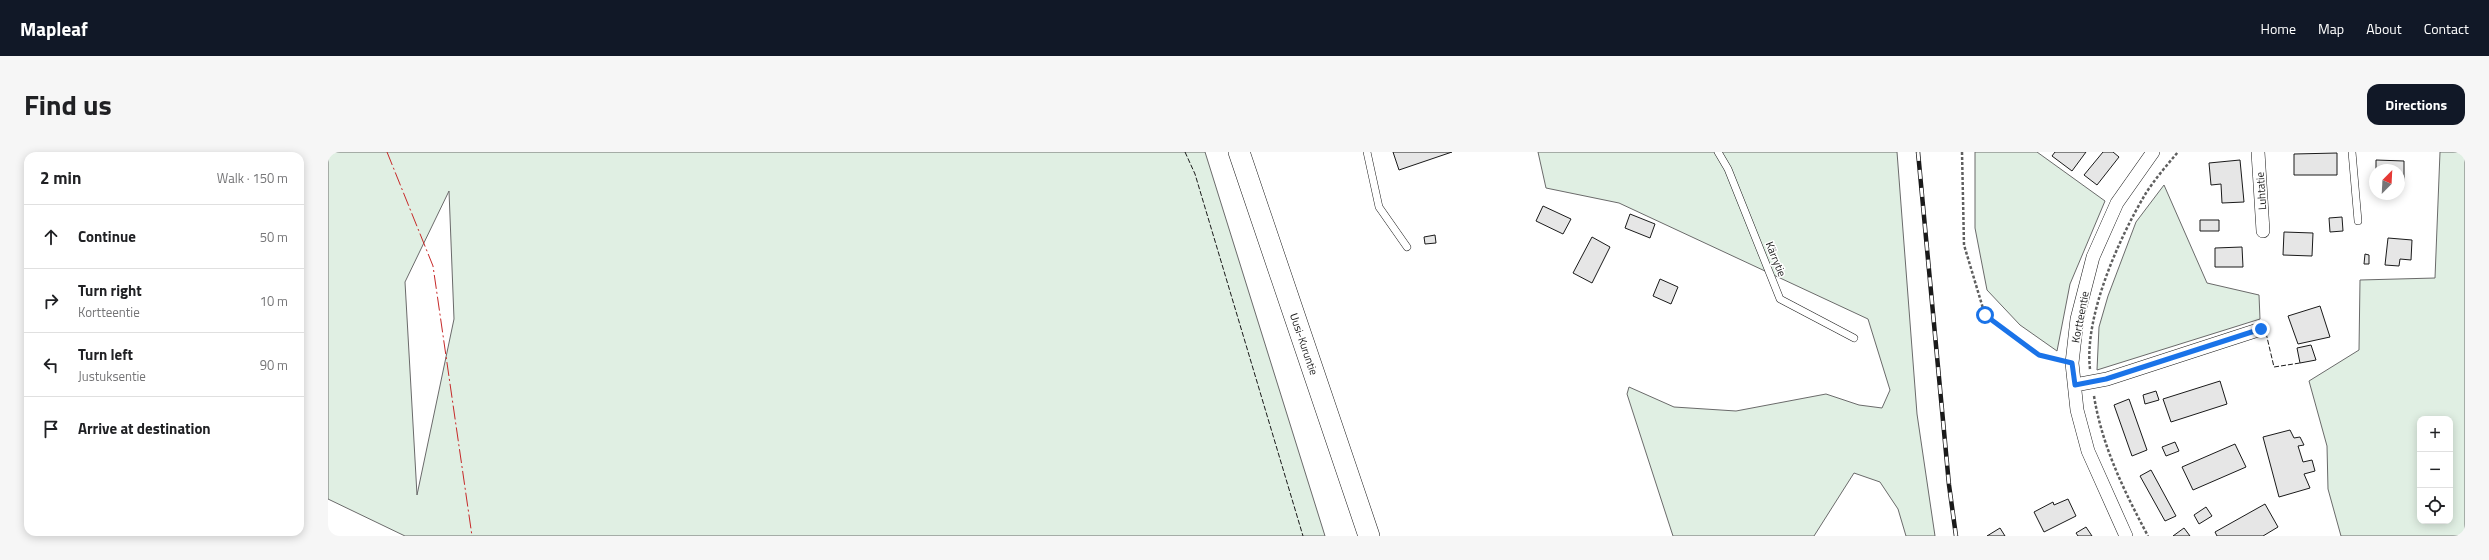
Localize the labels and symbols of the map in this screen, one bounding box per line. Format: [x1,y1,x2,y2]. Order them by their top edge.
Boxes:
north arrow [2369,164,2405,200]
street label: Luhtatie [2252,171,2270,211]
street label: Kärrytie [1762,239,1790,279]
street label: Kortteentie [2067,289,2093,344]
route start [1976,306,1994,324]
street label: Uusi-Kuruntie [1286,311,1322,378]
route end [2252,320,2270,338]

